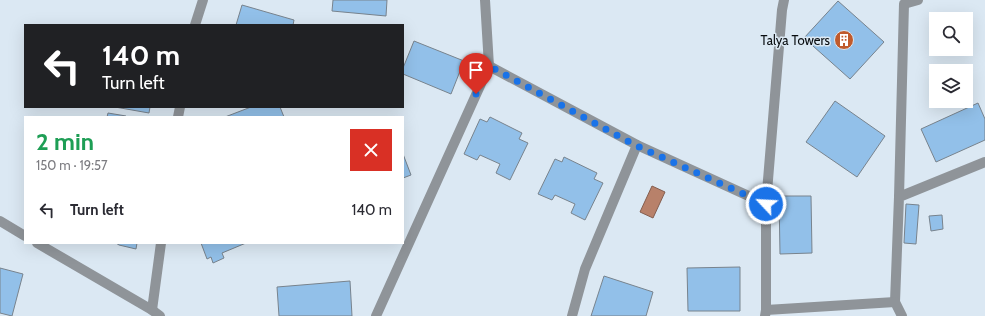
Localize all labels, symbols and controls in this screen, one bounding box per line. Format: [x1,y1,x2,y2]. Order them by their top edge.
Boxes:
map controls [929,12,973,108]
button: search [929,12,973,56]
building icon: Talya Towers [833,29,855,51]
place label: Talya Towers [761,32,831,48]
text: 140 m [102,38,180,72]
icon: left [36,40,88,92]
pin [459,53,493,94]
icon: arrive [465,59,487,81]
button: layers [929,64,973,108]
text: Turn left [102,72,165,94]
text: 2 min [36,127,94,156]
button: close [350,129,392,171]
text: 150 m · 19:57 [36,157,108,173]
position arrow [745,183,787,225]
icon: left [36,199,58,221]
text: Turn left [70,201,124,219]
text: 140 m [351,201,392,219]

